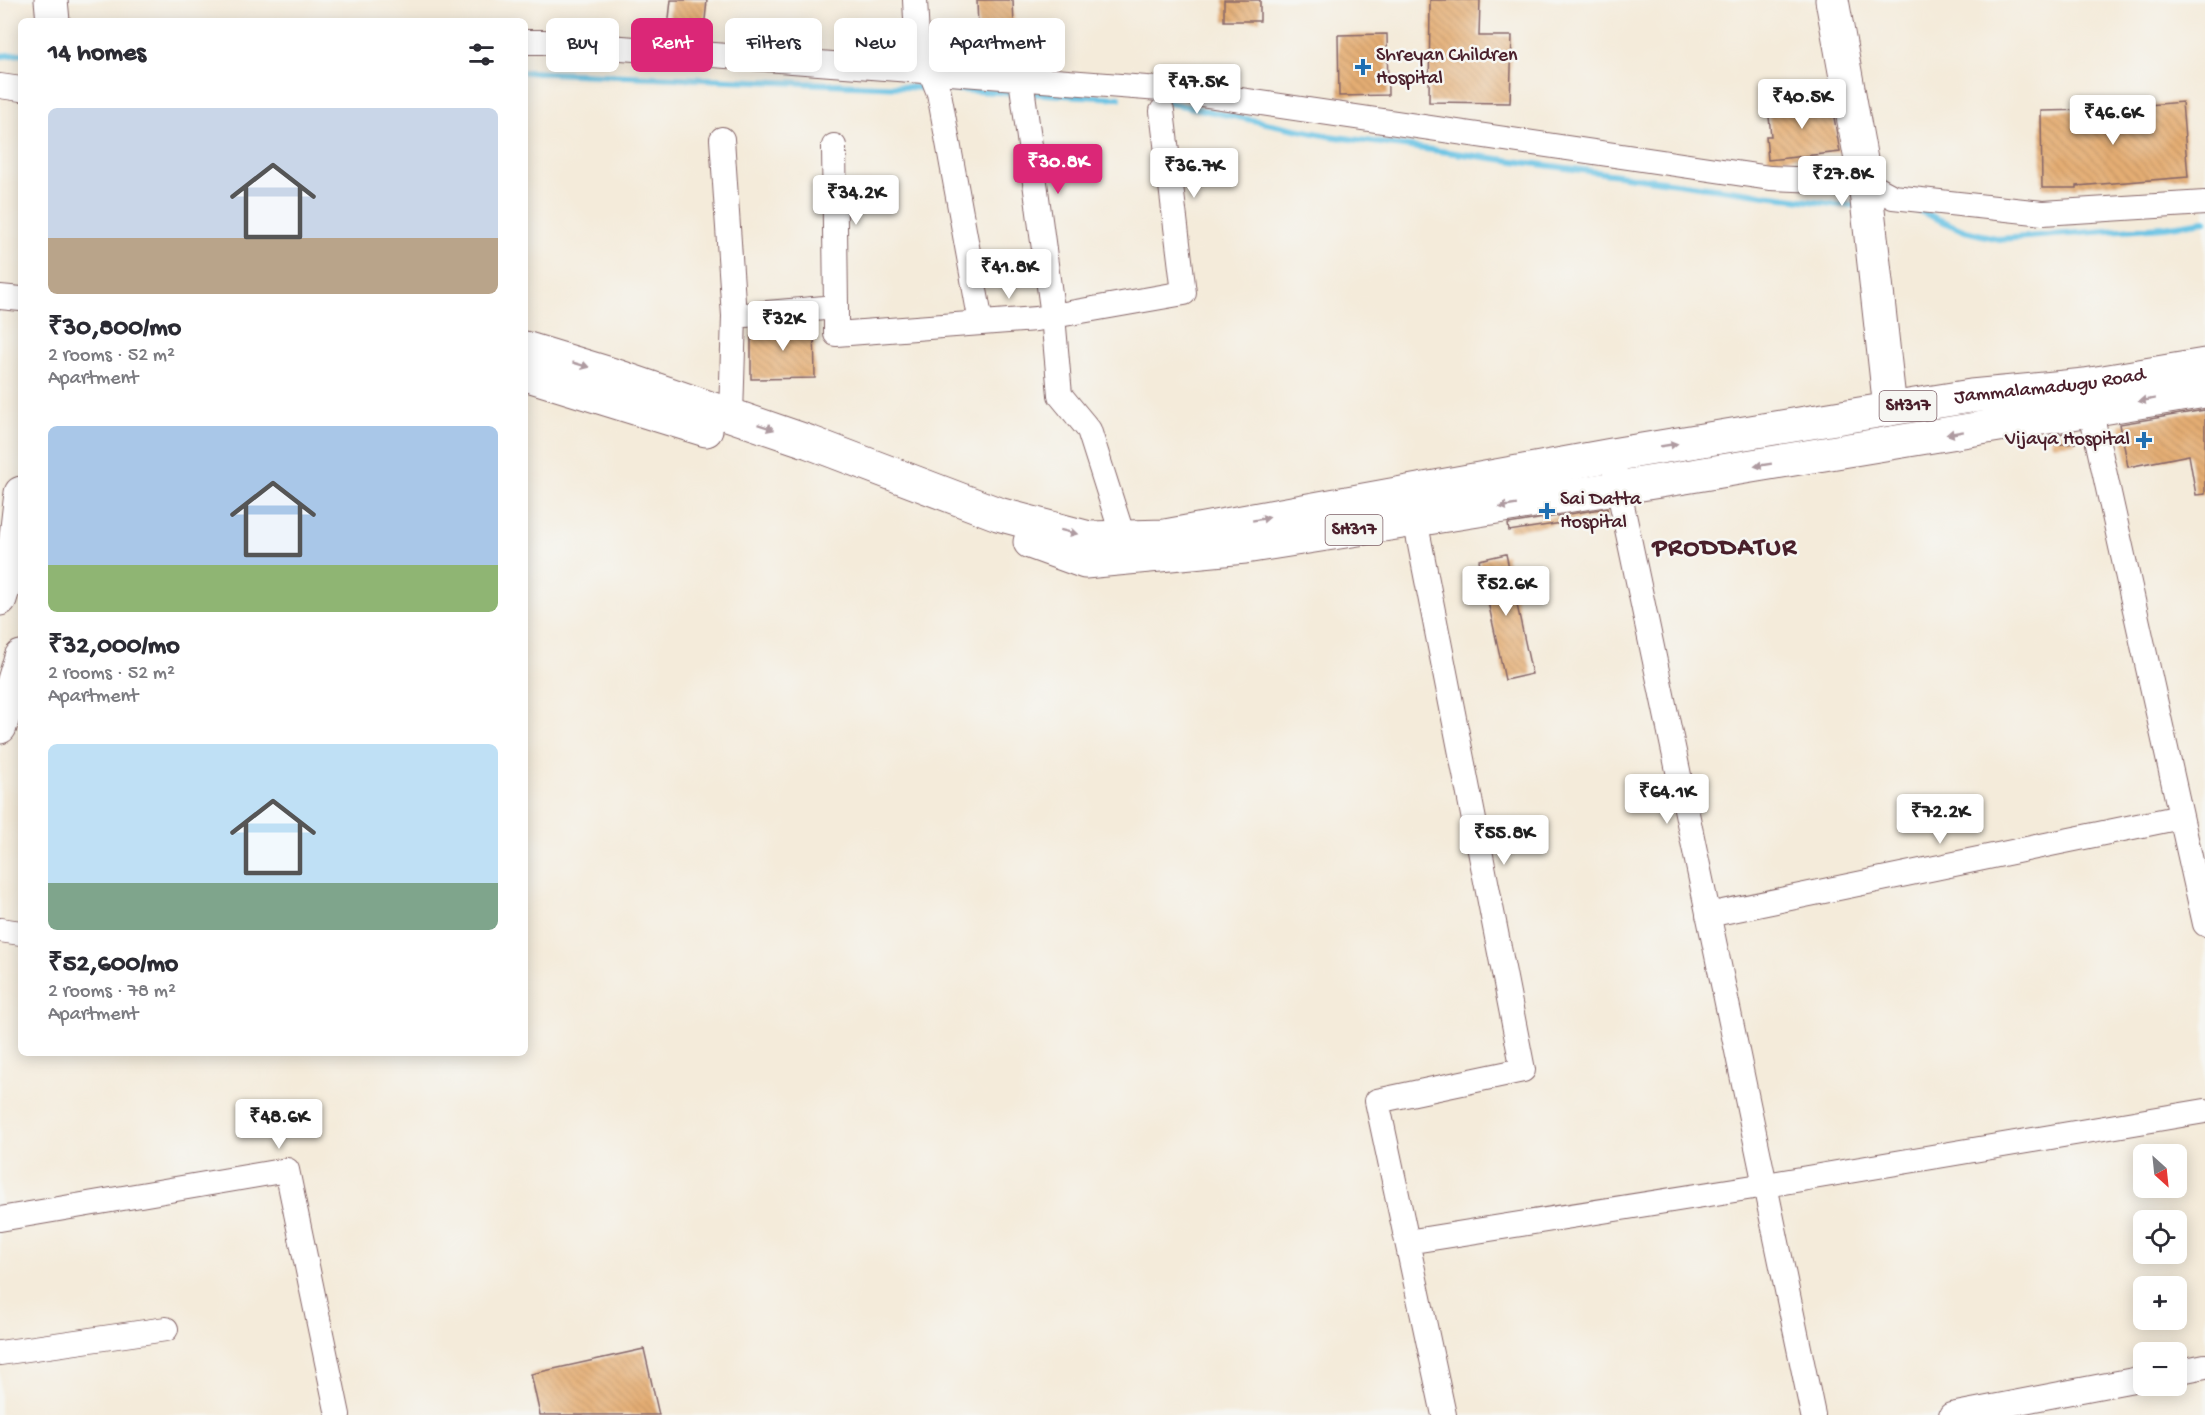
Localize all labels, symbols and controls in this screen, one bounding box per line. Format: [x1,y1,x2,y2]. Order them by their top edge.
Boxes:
chip: Buy [546,18,619,72]
chip: Rent [631,18,713,72]
chip: Filters [725,18,822,72]
chip: New [834,18,917,72]
chip: Apartment [929,18,1065,72]
icon: filters [465,38,498,71]
text: 14 homes [48,39,146,70]
place label: Shreyan Children Hospital [1376,45,1518,91]
marker: Shreyan Children Hospital [1354,58,1372,76]
pin: ₹47.5K [1148,64,1246,115]
text: ₹47.5K [1167,72,1227,95]
pin: ₹40.5K [1753,79,1851,130]
text: ₹40.5K [1772,87,1832,110]
pin: ₹46.6K [2064,95,2162,146]
text: ₹46.6K [2084,103,2142,126]
pin: ₹30.8K [1009,144,1107,195]
icon: home [219,147,327,255]
pin: ₹36.7K [1145,148,1243,199]
text: ₹30.8K [1027,152,1089,175]
text: ₹36.7K [1164,156,1224,179]
pin: ₹27.8K [1793,156,1891,207]
text: ₹27.8K [1812,164,1872,187]
pin: ₹34.2K [807,175,905,226]
text: ₹34.2K [827,183,885,206]
pin: ₹41.8K [960,249,1058,300]
text: ₹41.8K [980,257,1038,280]
pin: ₹32K [747,301,819,352]
text: ₹32K [762,309,804,332]
text: ₹30,800/mo [48,314,181,345]
text: 2 rooms · 52 m² [48,345,175,368]
one-way arrow [572,361,590,370]
street label: Jammalamadugu Road [1953,363,2149,410]
text: Apartment [48,368,138,391]
road number: SH317 [1880,391,1936,421]
one-way arrow [2138,396,2157,405]
one-way arrow [757,423,775,432]
one-way arrow [1945,429,1964,438]
place label: Vijaya Hospital [2004,429,2130,452]
marker: Vijaya Hospital [2135,431,2153,449]
one-way arrow [1660,441,1679,450]
one-way arrow [1753,460,1772,469]
icon: home [219,465,327,573]
place label: Sai Datta Hospital [1560,489,1642,535]
one-way arrow [1498,501,1517,510]
marker: Sai Datta Hospital [1538,502,1556,520]
one-way arrow [1252,514,1271,523]
road number: SH317 [1326,515,1382,545]
one-way arrow [1059,528,1078,538]
district label: PRODDATUR [1651,534,1798,565]
pin: ₹52.6K [1457,566,1555,617]
text: ₹52.6K [1476,574,1536,597]
text: ₹32,000/mo [48,632,180,663]
text: 2 rooms · 52 m² [48,663,175,686]
text: Apartment [48,686,138,709]
pin: ₹64.1K [1618,774,1716,825]
text: ₹64.1K [1639,782,1695,805]
icon: home [219,783,327,891]
pin: ₹72.2K [1891,794,1989,845]
text: ₹72.2K [1911,802,1969,825]
pin: ₹55.8K [1455,815,1553,866]
text: ₹55.8K [1474,823,1534,846]
text: ₹52,600/mo [48,950,178,981]
text: 2 rooms · 78 m² [48,981,176,1004]
text: Apartment [48,1004,138,1027]
pin: ₹48.6K [230,1099,328,1150]
text: ₹48.6K [249,1107,309,1130]
north arrow [2133,1144,2187,1198]
map controls [2133,1144,2187,1396]
button: locate [2133,1210,2187,1264]
button: + [2133,1276,2187,1330]
button: − [2133,1342,2187,1396]

